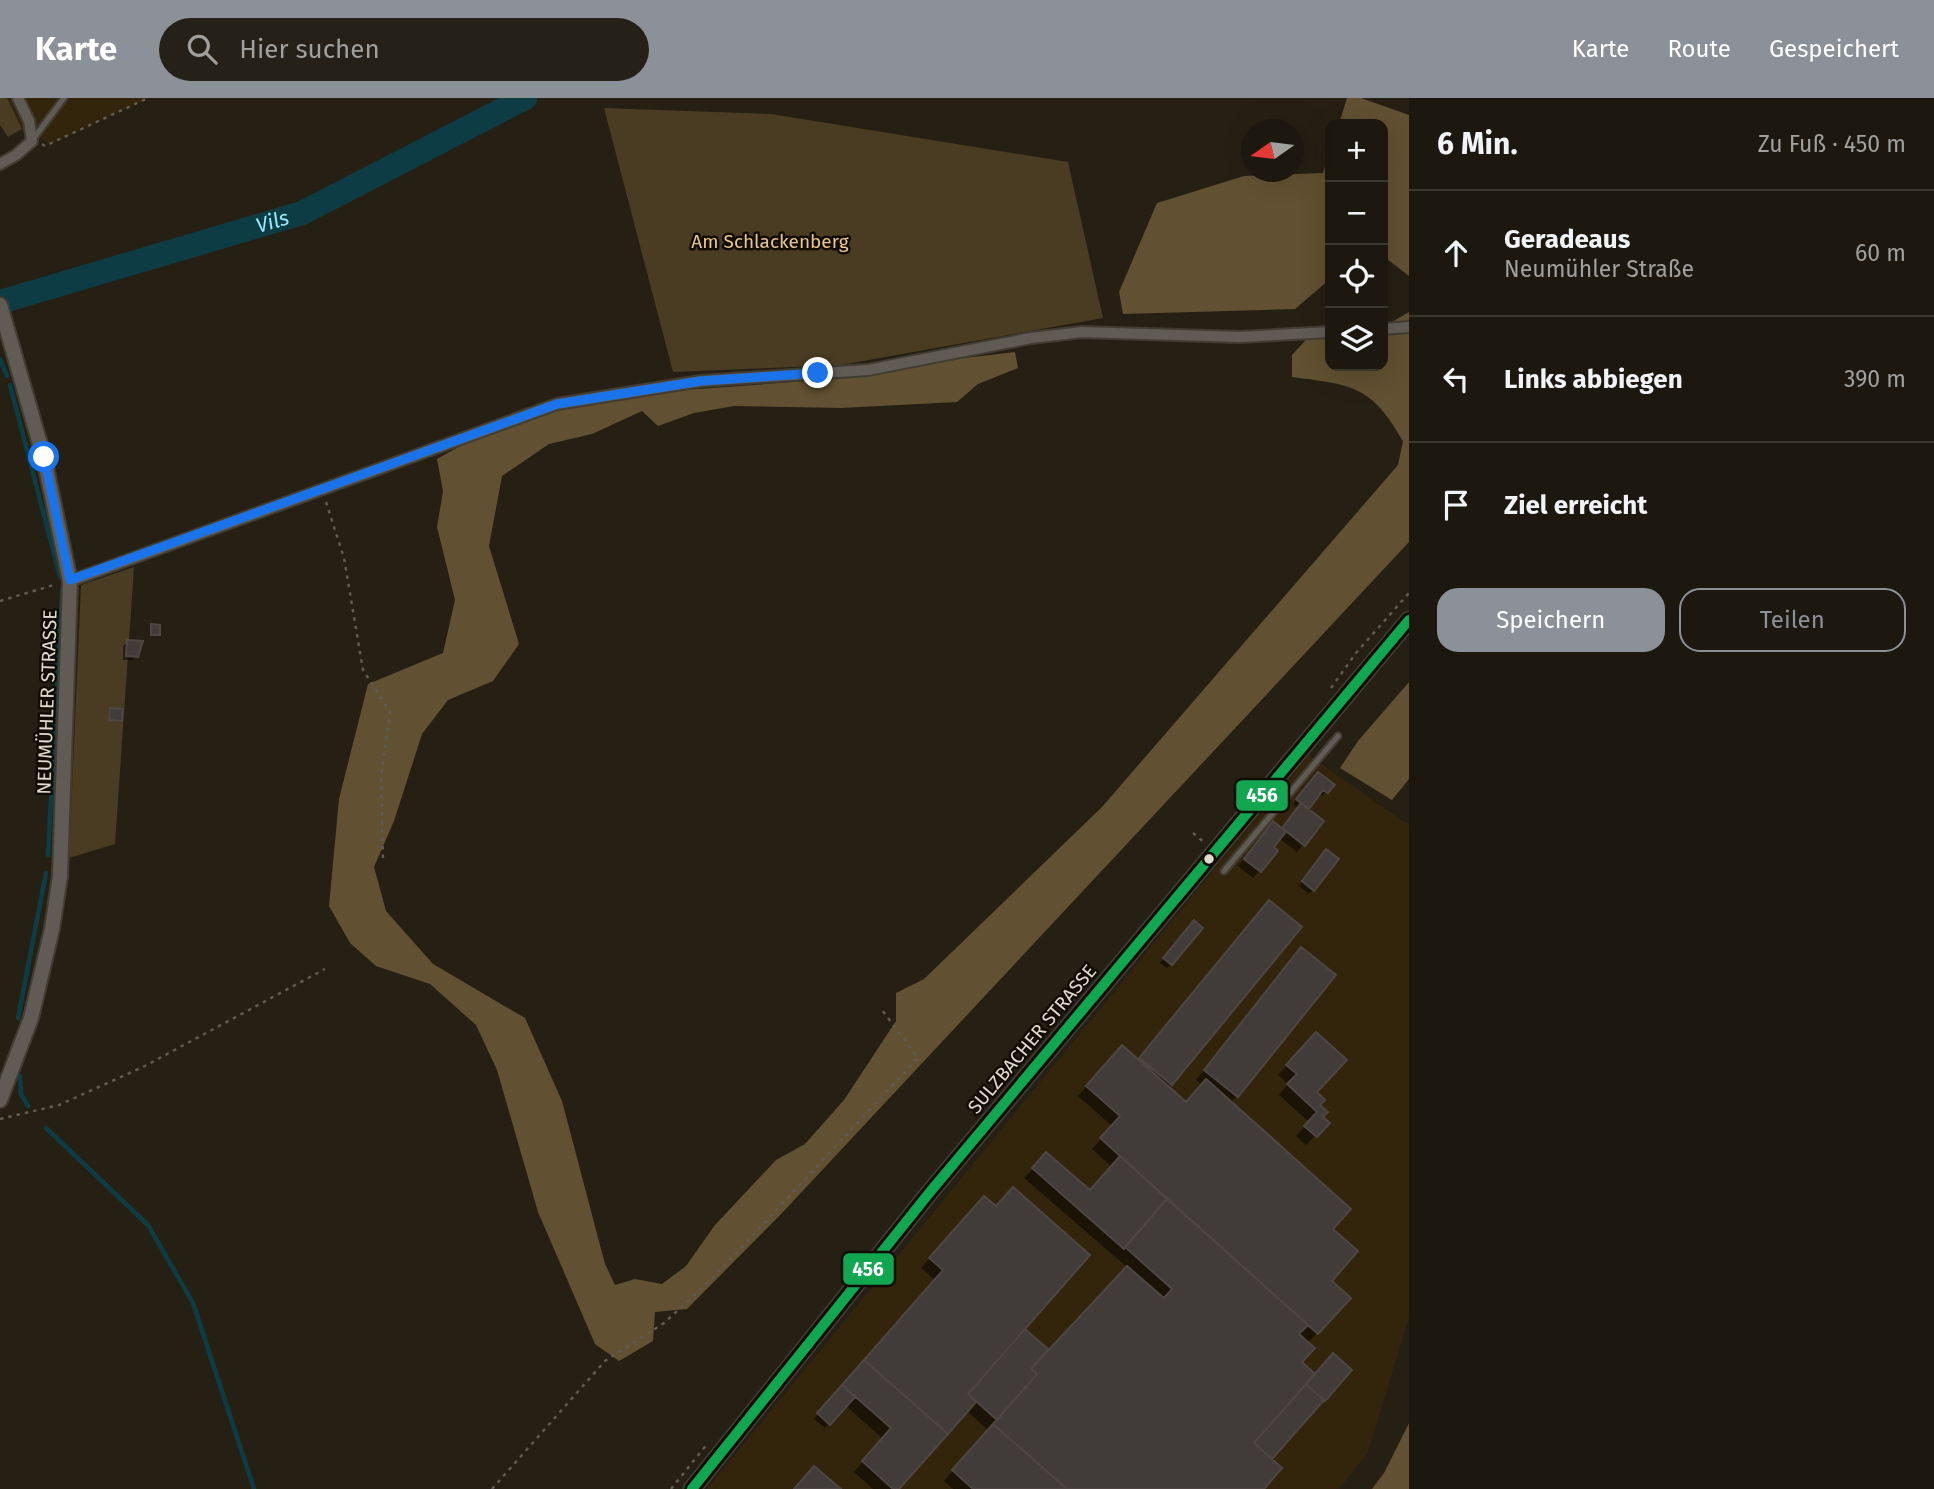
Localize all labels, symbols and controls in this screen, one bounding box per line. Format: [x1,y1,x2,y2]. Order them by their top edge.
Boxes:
search box [159,18,649,81]
text: Karte [35,29,117,69]
icon: search [183,30,221,68]
text: Hier suchen [239,34,380,65]
text: Karte [1572,35,1629,63]
text: Route [1667,35,1731,63]
text: Gespeichert [1769,35,1899,63]
north arrow [1241,119,1304,182]
map controls [1325,119,1388,371]
button: + [1325,119,1388,182]
text: 6 Min. [1437,126,1518,162]
text: Zu Fuß · 450 m [1758,130,1906,158]
button: − [1325,182,1388,245]
water label: Vils [253,204,292,239]
text: Geradeaus [1504,224,1630,255]
park label: Am Schlackenberg [691,230,849,253]
icon: ahead [1437,234,1475,272]
text: 60 m [1855,239,1906,267]
button: locate [1325,245,1388,308]
text: Neumühler Straße [1504,255,1694,283]
button: layers [1325,308,1388,371]
route end [802,357,833,388]
icon: left [1437,360,1475,398]
text: Links abbiegen [1504,364,1683,395]
text: 390 m [1844,365,1906,393]
route start [28,441,59,472]
icon: arrive [1437,486,1475,524]
text: Ziel erreicht [1504,490,1647,521]
button: Speichern [1437,588,1665,652]
button: Teilen [1679,588,1906,652]
street label: NEUMÜHLER STRASSE [32,609,62,795]
line badge: 456 [1235,779,1289,812]
text: 456 [1246,784,1278,807]
unlabelled marker [1202,852,1216,866]
street label: SULZBACHER STRASSE [963,960,1101,1118]
line badge: 456 [842,1252,895,1286]
text: 456 [852,1258,884,1281]

